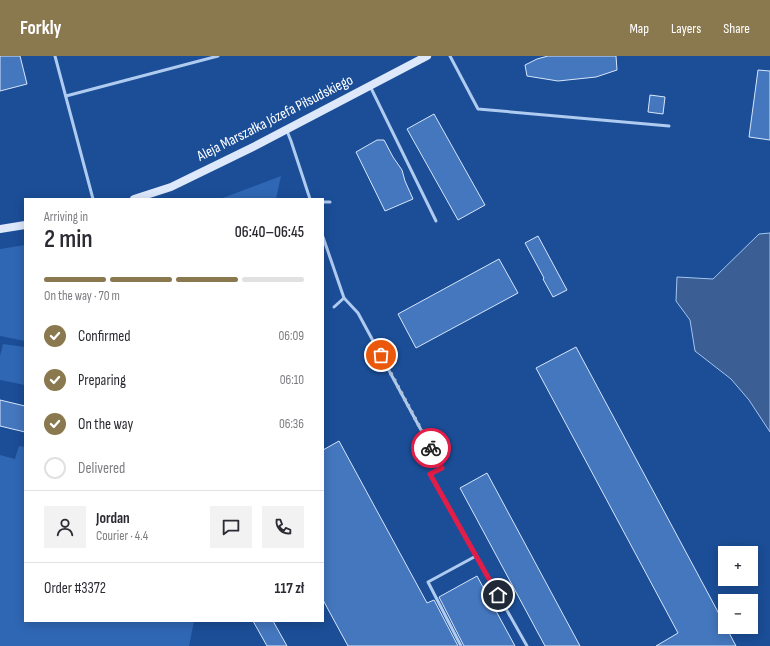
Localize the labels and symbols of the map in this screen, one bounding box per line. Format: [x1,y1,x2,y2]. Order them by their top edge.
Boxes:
street label: Aleja Marszałka Józefa Piłsudskiego [193,70,356,166]
pin [364,338,398,372]
courier [411,428,451,468]
pin [481,578,515,612]

